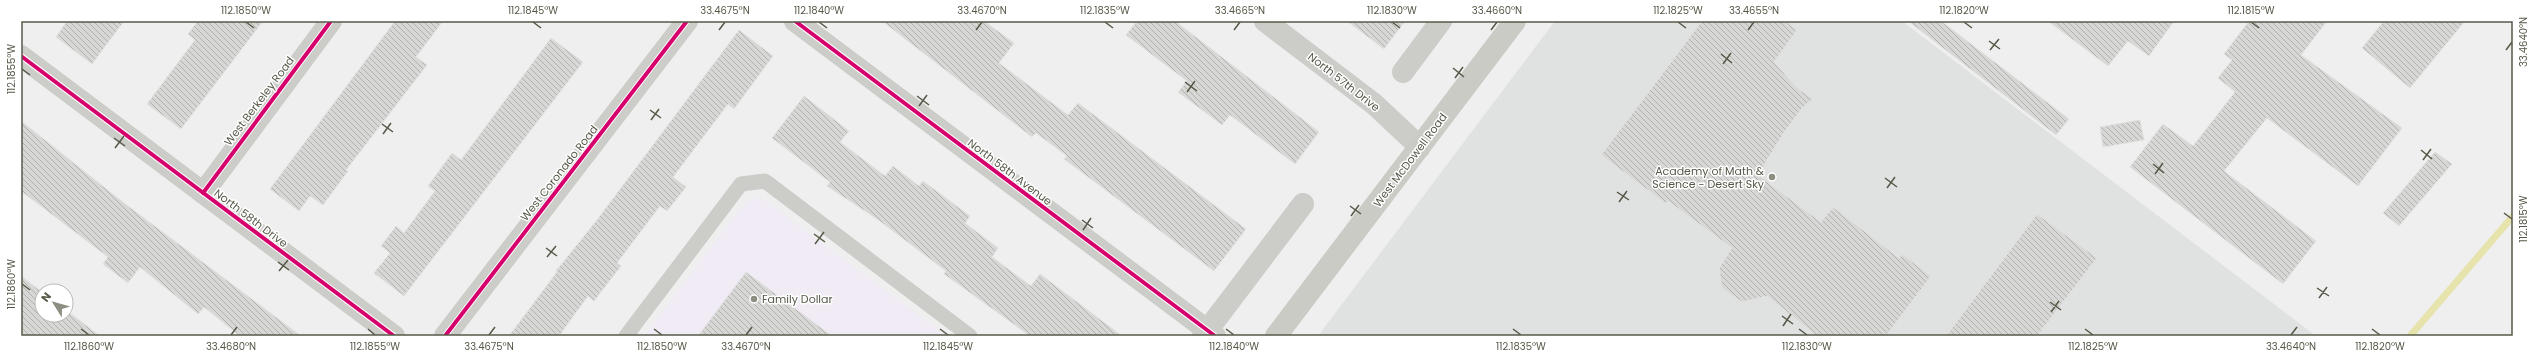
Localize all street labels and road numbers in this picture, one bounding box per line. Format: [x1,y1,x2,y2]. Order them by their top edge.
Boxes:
street label: North 57th Drive [1305,49,1383,115]
street label: West Berkeley Road [220,53,298,149]
street label: West McDowell Road [1369,110,1451,210]
street label: West Coronado Road [517,122,601,224]
street label: North 58th Avenue [964,135,1056,209]
street label: North 58th Drive [211,185,291,251]

